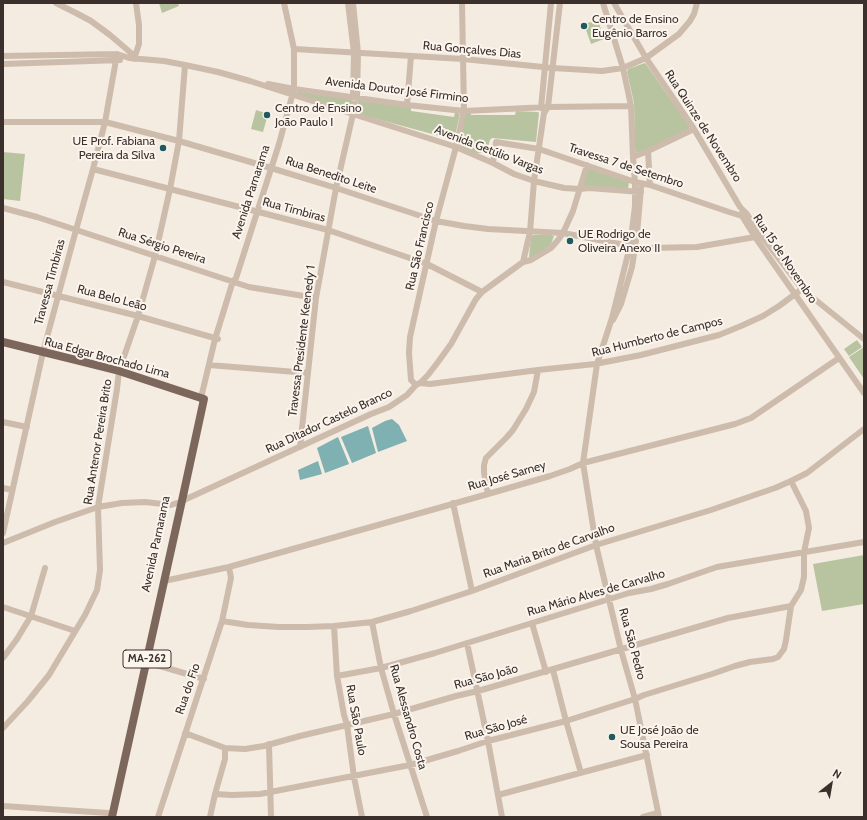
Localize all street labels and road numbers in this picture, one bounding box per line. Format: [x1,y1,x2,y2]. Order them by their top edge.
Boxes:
street label: Rua Gonçalves Dias [422,39,522,61]
street label: Rua Quinze de Novembro [661,67,745,185]
street label: Avenida Doutor José Firmino [325,74,469,106]
street label: Avenida Getúlio Vargas [433,123,545,177]
street label: Travessa 7 de Setembro [567,141,685,191]
street label: Avenida Parnarama [229,143,273,241]
street label: Rua Benedito Leite [283,153,379,197]
street label: Rua Timbiras [261,195,327,225]
street label: Rua São Francisco [403,200,437,292]
street label: Rua 15 de Novembro [750,212,820,306]
street label: Rua Sérgio Pereira [116,225,208,267]
street label: Travessa Timbiras [32,238,68,326]
street label: Travessa Presidente Keenedy 1 [286,265,318,417]
street label: Rua Belo Leão [76,282,148,314]
street label: Rua Humberto de Campos [590,314,724,360]
street label: Rua Edgar Brochado Lima [43,334,171,382]
street label: Rua Antenor Pereira Brito [81,378,115,506]
street label: Rua Ditador Castelo Branco [263,385,395,457]
street label: Rua José Sarney [466,458,548,494]
street label: Avenida Parnarama [139,495,173,593]
street label: Rua Maria Brito de Carvalho [481,521,617,581]
street label: Rua Mário Alves de Carvalho [526,566,666,620]
street label: Rua São Pedro [616,607,648,681]
road number: MA-262 [123,650,171,668]
street label: Rua do Fio [173,662,203,716]
street label: Rua São João [452,662,520,692]
street label: Rua Alessandro Costa [386,663,430,771]
street label: Rua São Paulo [343,683,369,757]
street label: Rua São José [463,712,529,744]

